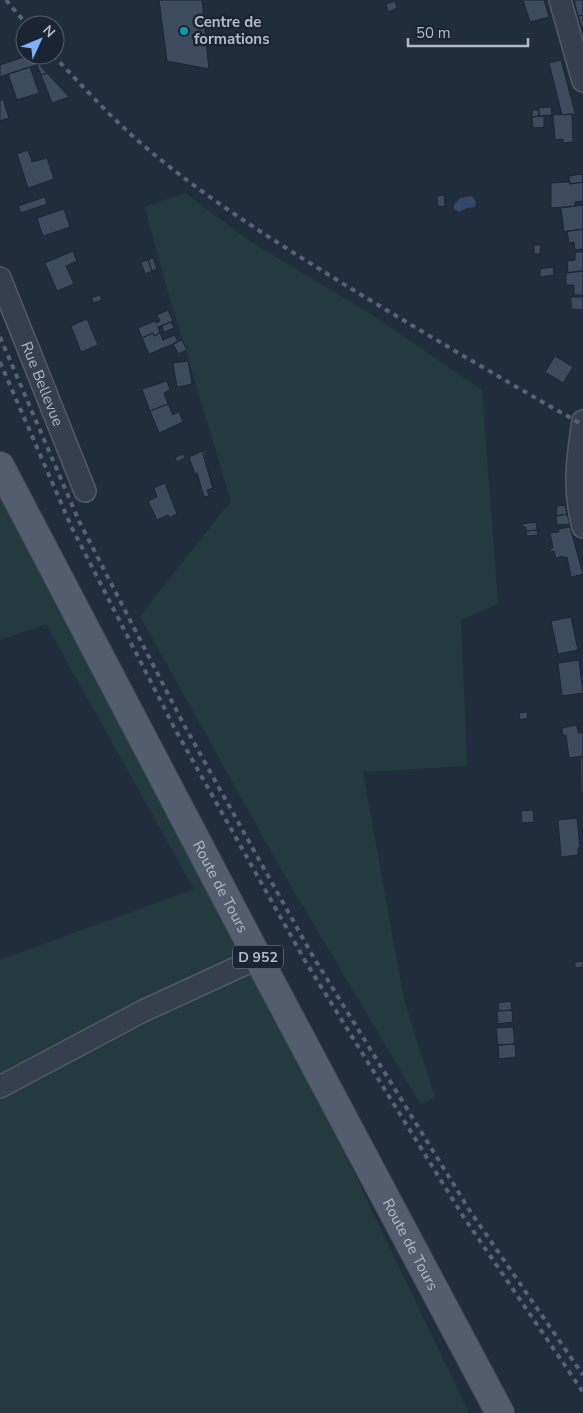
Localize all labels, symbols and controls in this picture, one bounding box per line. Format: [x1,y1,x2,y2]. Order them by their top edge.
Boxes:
place label: Centre de formations [194,12,269,49]
north arrow [15,15,65,65]
scale bar [408,15,528,47]
text: N [39,21,59,42]
text: 50 m [416,23,451,43]
marker: Centre de formations [178,25,190,37]
street label: Rue Bellevue [16,339,68,429]
street label: Route de Tours [188,837,253,936]
road number: D 952 [233,946,283,969]
street label: Route de Tours [378,1195,443,1294]

